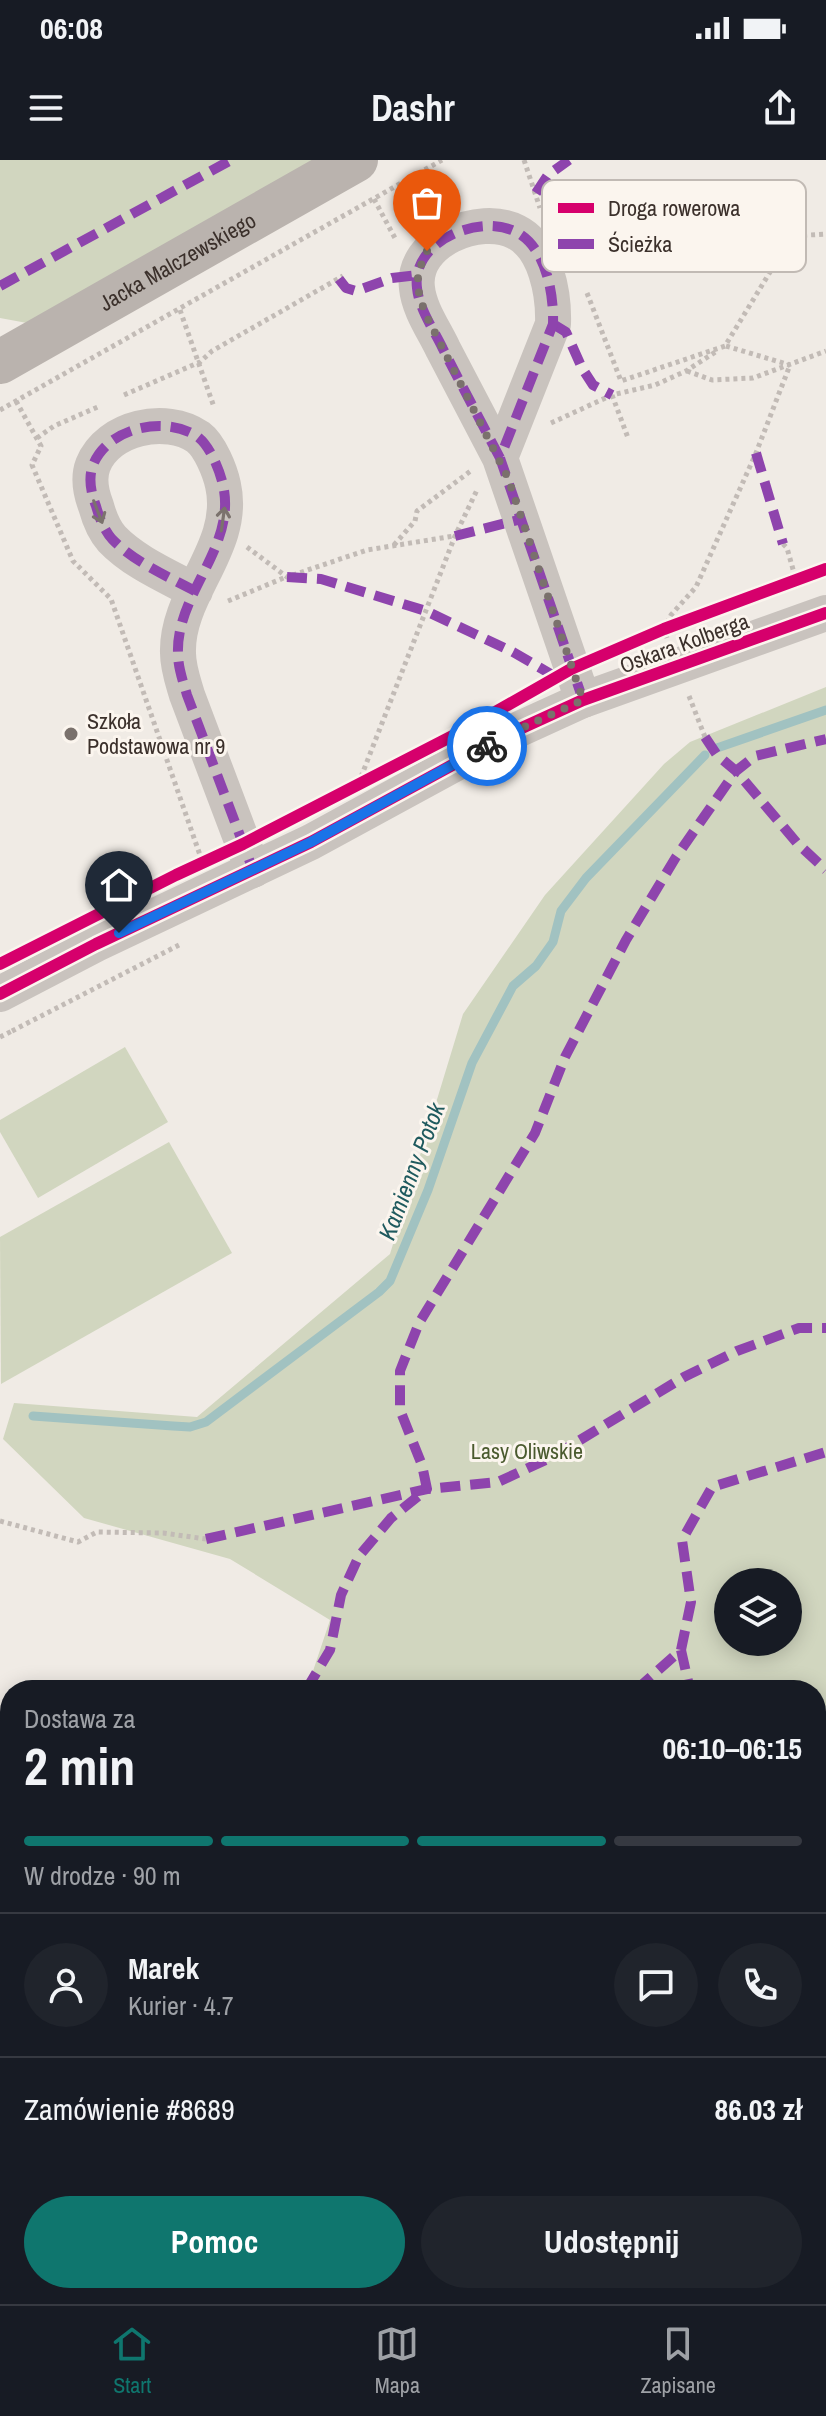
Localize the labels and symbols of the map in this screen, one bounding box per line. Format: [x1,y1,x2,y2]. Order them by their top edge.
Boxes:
pin [393,169,461,251]
legend [542,180,806,272]
text: Droga rowerowa [608,193,740,223]
street label: Jacka Malczewskiego [94,205,261,318]
text: Ścieżka [608,229,672,259]
one-way arrow [92,499,106,524]
one-way arrow [216,506,231,532]
street label: Oskara Kolberga [615,606,753,680]
place label: Szkoła Podstawowa nr 9 [87,706,225,761]
courier [447,706,527,786]
marker: Szkoła Podstawowa nr 9 [62,725,80,743]
pin [85,851,153,933]
water label: Kamienny Potok [370,1097,452,1244]
park label: Lasy Oliwskie [471,1436,583,1466]

